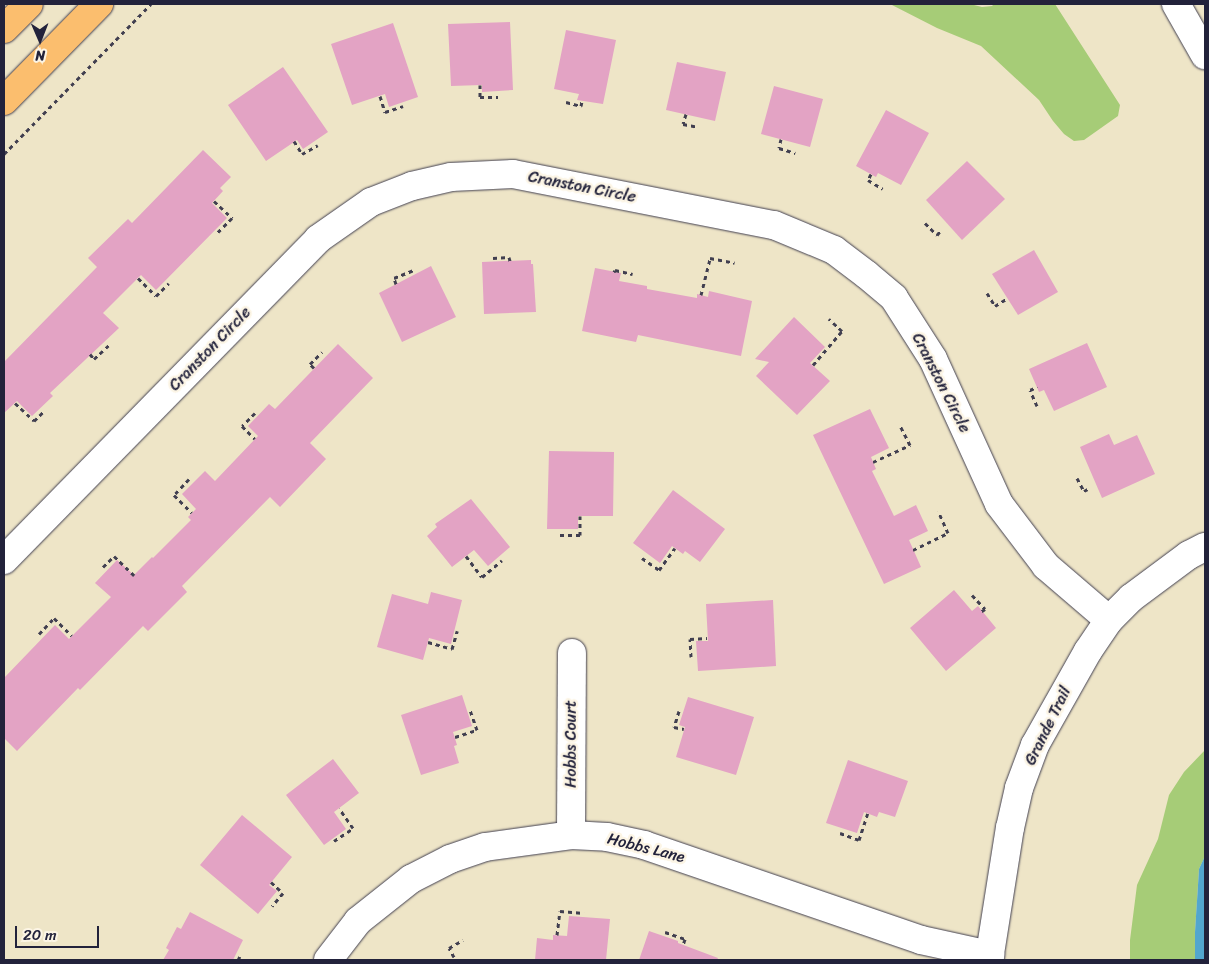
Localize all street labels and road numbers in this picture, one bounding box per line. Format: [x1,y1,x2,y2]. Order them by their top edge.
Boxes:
street label: Cranston Circle [526,167,638,207]
street label: Cranston Circle [165,303,255,395]
street label: Cranston Circle [908,330,974,436]
street label: Grande Trail [1021,684,1075,768]
street label: Hobbs Court [561,700,581,788]
street label: Hobbs Lane [605,829,687,867]

